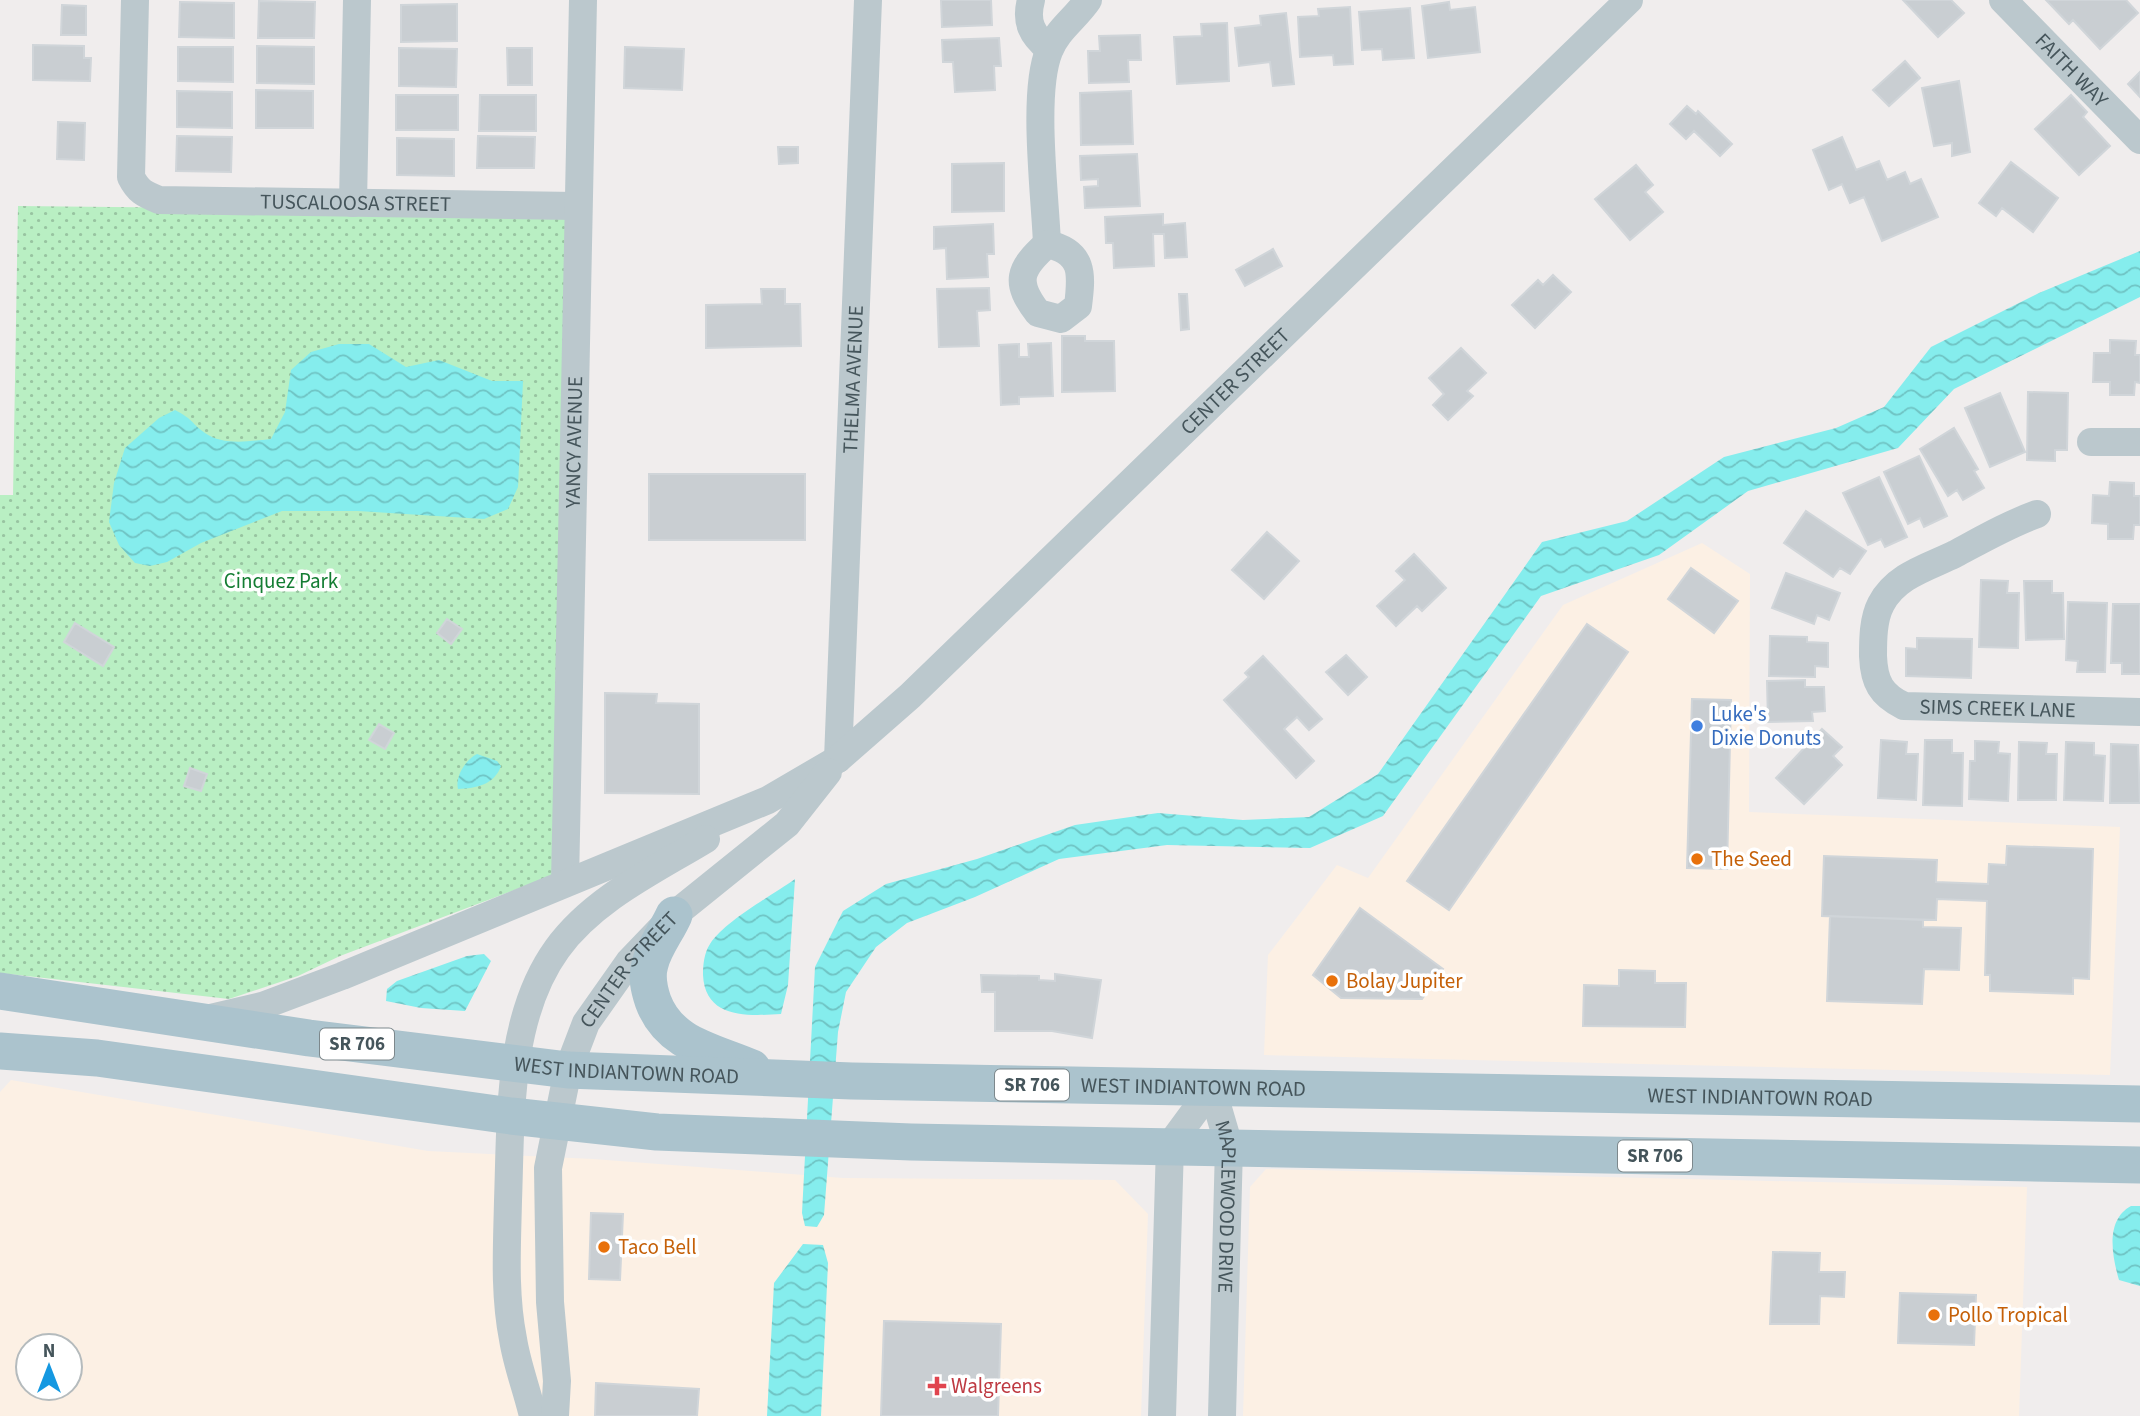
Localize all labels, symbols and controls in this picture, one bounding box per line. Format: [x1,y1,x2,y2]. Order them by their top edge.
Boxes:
street label: FAITH WAY [2028,26,2116,115]
street label: TUSCALOOSA STREET [260,186,451,219]
street label: THELMA AVENUE [835,305,871,454]
street label: CENTER STREET [1173,321,1297,442]
street label: YANCY AVENUE [558,376,590,509]
park label: Cinquez Park [224,566,339,596]
street label: SIMS CREEK LANE [1919,691,2076,725]
place label: Luke's Dixie Donuts [1711,699,1821,753]
marker: Luke's Dixie Donuts [1689,718,1705,734]
place label: The Seed [1711,844,1792,874]
marker: The Seed [1689,851,1705,867]
street label: CENTER STREET [572,905,685,1034]
place label: Bolay Jupiter [1346,966,1463,996]
marker: Bolay Jupiter [1324,973,1340,989]
road number: SR 706 [320,1028,394,1060]
street label: WEST INDIANTOWN ROAD [512,1048,740,1092]
road number: SR 706 [995,1070,1069,1100]
street label: WEST INDIANTOWN ROAD [1080,1070,1306,1104]
street label: WEST INDIANTOWN ROAD [1647,1080,1873,1114]
street label: MAPLEWOOD DRIVE [1207,1117,1244,1294]
road number: SR 706 [1618,1140,1692,1172]
place label: Taco Bell [618,1232,697,1262]
marker: Taco Bell [596,1239,612,1255]
place label: Pollo Tropical [1948,1300,2068,1330]
marker: Pollo Tropical [1926,1307,1942,1323]
north arrow [14,1332,84,1402]
text: N [43,1338,55,1365]
place label: Walgreens [951,1371,1042,1401]
marker: Walgreens [929,1378,945,1394]

